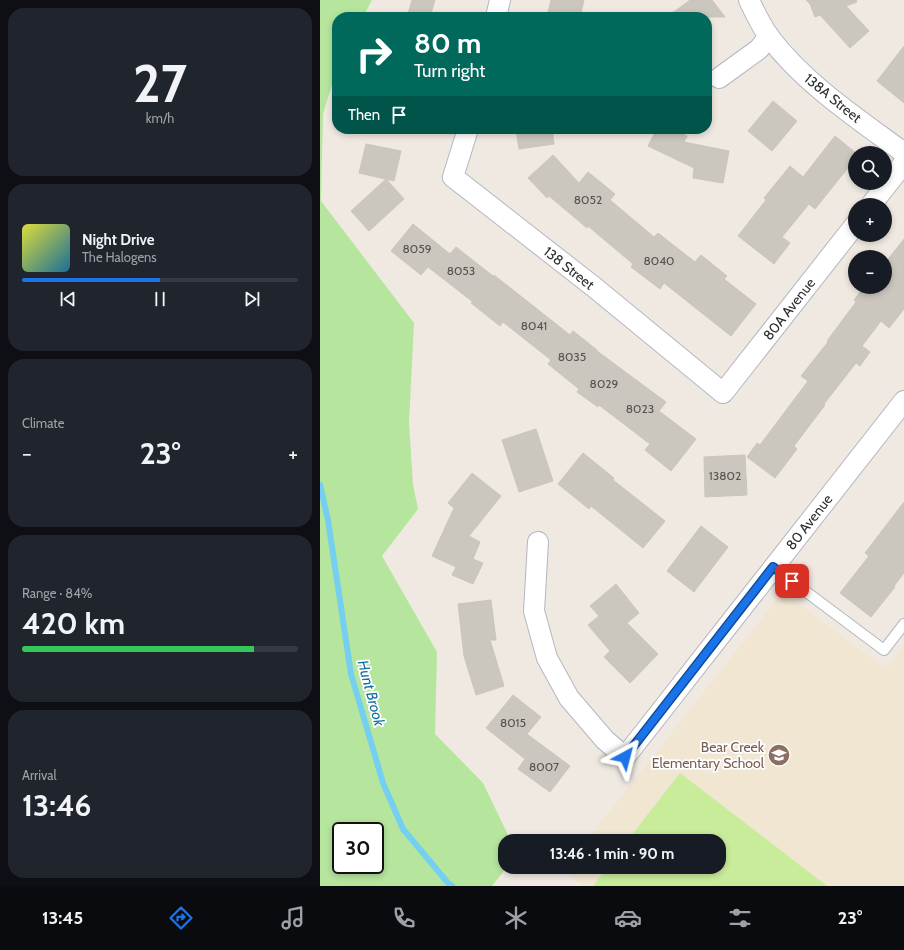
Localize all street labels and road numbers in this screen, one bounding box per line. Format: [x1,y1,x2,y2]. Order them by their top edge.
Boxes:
street label: 138A Street [801,69,865,127]
street label: 138 Street [540,243,598,294]
street label: 80A Avenue [759,274,819,344]
street label: 80 Avenue [782,491,836,553]

